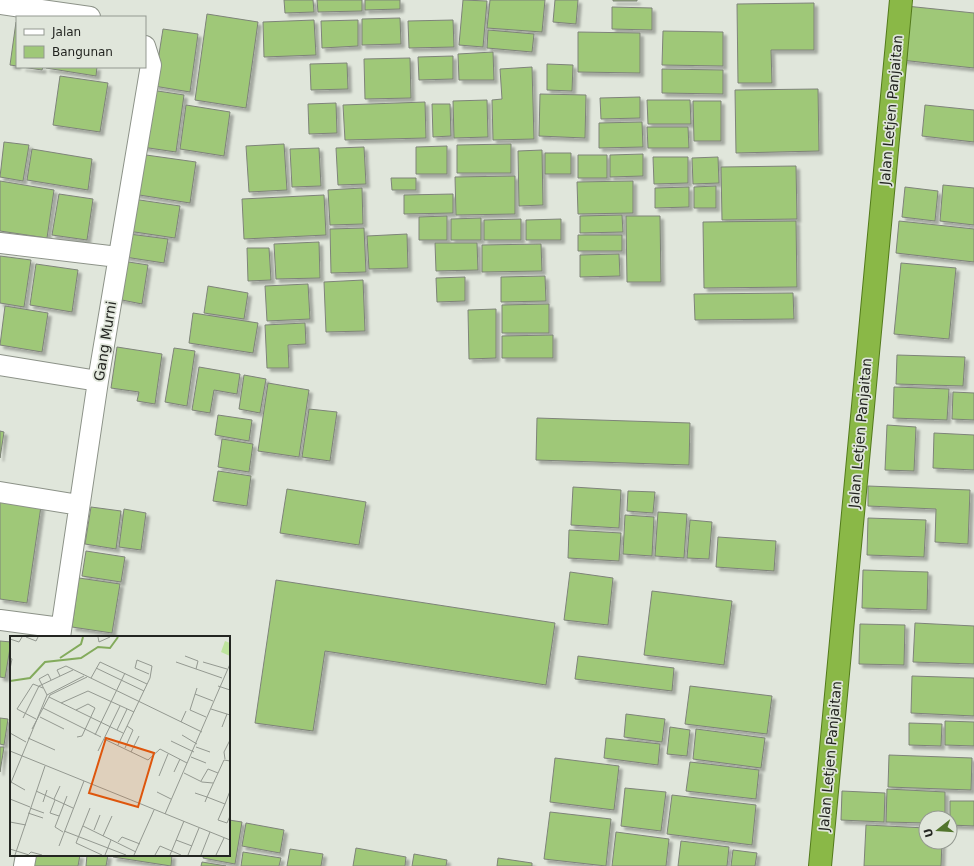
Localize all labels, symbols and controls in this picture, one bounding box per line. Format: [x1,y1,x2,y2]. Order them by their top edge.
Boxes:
legend [16,16,146,68]
text: Jalan [51,25,81,39]
street label: Jalan Letjen Panjaitan [876,34,906,187]
text: Bangunan [52,45,113,59]
street label: Gang Murni [91,300,119,382]
street label: Jalan Letjen Panjaitan [845,357,875,510]
inset map [10,636,230,856]
street label: Jalan Letjen Panjaitan [815,680,845,833]
north arrow [918,810,958,850]
text: U [921,827,936,839]

